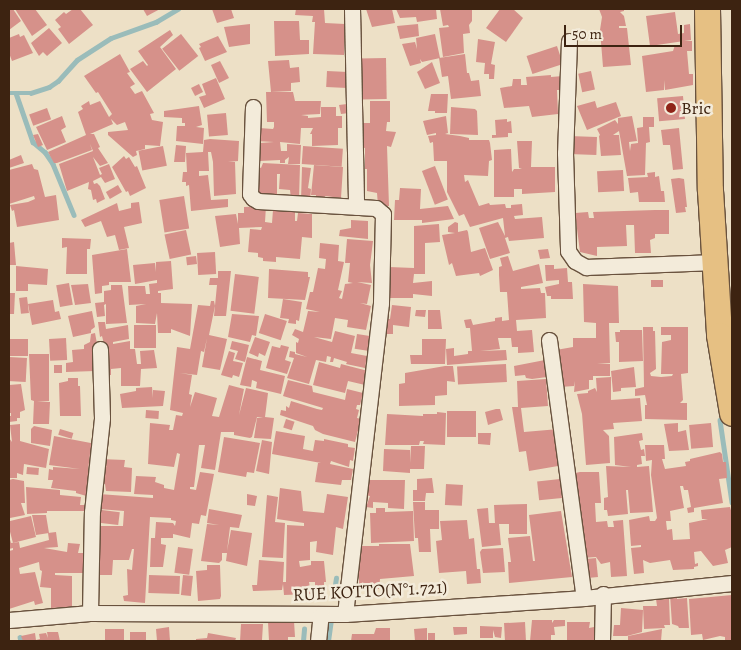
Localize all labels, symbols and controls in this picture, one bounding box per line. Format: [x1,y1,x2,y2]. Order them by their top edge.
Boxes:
scale bar [566,15,684,47]
text: 50 m [572,24,602,44]
place label: Bric [681,97,711,119]
marker: Bric [665,102,677,114]
street label: RUE KOTTO(N°1.721) [292,576,448,606]

